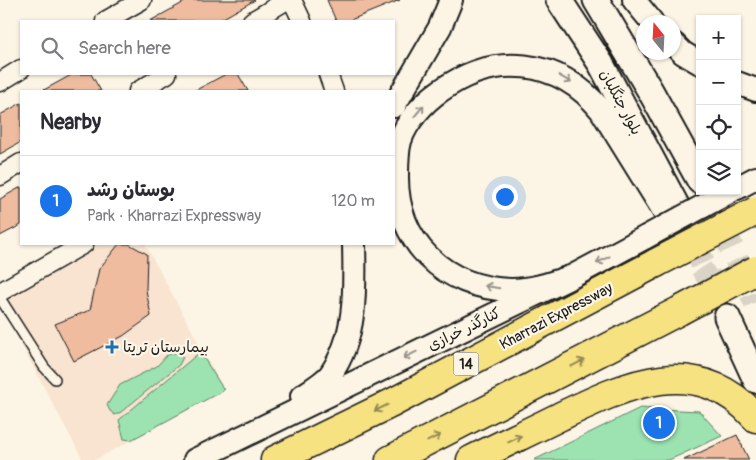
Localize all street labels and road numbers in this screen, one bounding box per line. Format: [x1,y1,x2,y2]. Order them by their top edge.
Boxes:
street label: بلوار جنگلبان [595,66,646,138]
street label: Kharrazi Expressway [496,278,617,354]
street label: کنارگذر خرازی [425,304,504,355]
road number: 14 [454,352,478,376]

